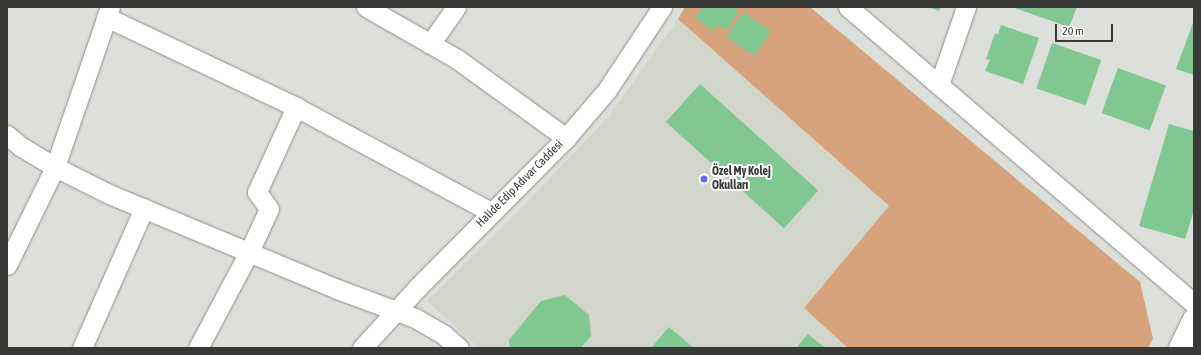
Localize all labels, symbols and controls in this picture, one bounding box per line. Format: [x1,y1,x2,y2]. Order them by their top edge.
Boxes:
scale bar [1057,16,1115,42]
text: 20 m [1062,24,1084,38]
street label: Halide Edip Adıvar Caddesi [474,138,566,230]
place label: Özel My Kolej Okulları [712,165,771,193]
marker: Özel My Kolej Okulları [699,174,709,184]

